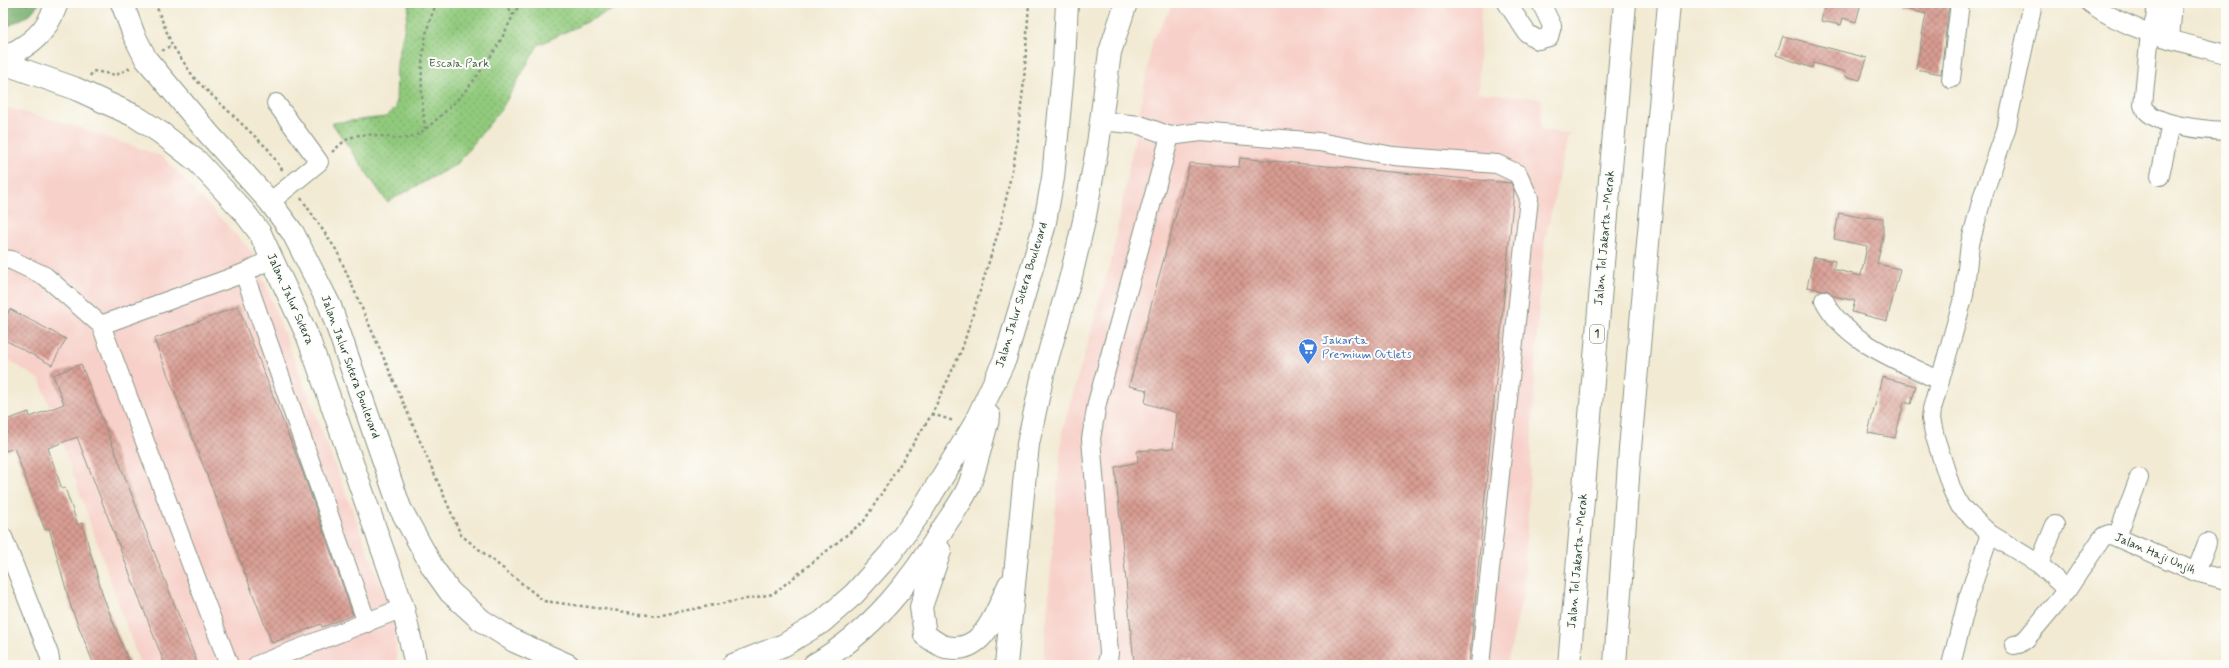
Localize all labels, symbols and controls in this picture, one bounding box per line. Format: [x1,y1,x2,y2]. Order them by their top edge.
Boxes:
park label: Escala Park [429,56,489,72]
street label: Jalan Tol Jakarta–Merak [1591,170,1619,306]
street label: Jalan Jalur Sutera Boulevard [992,220,1052,370]
street label: Jalan Jalur Sutera [263,251,317,347]
street label: Jalan Jalur Sutera Boulevard [317,293,383,441]
road number: 1 [1590,325,1604,343]
place label: Jakarta Premium Outlets [1322,333,1412,363]
supermarket icon: Jakarta Premium Outlets [1297,337,1319,365]
street label: Jalan Tol Jakarta–Merak [1564,493,1592,629]
street label: Jalan Haji Unjih [2112,530,2198,578]

